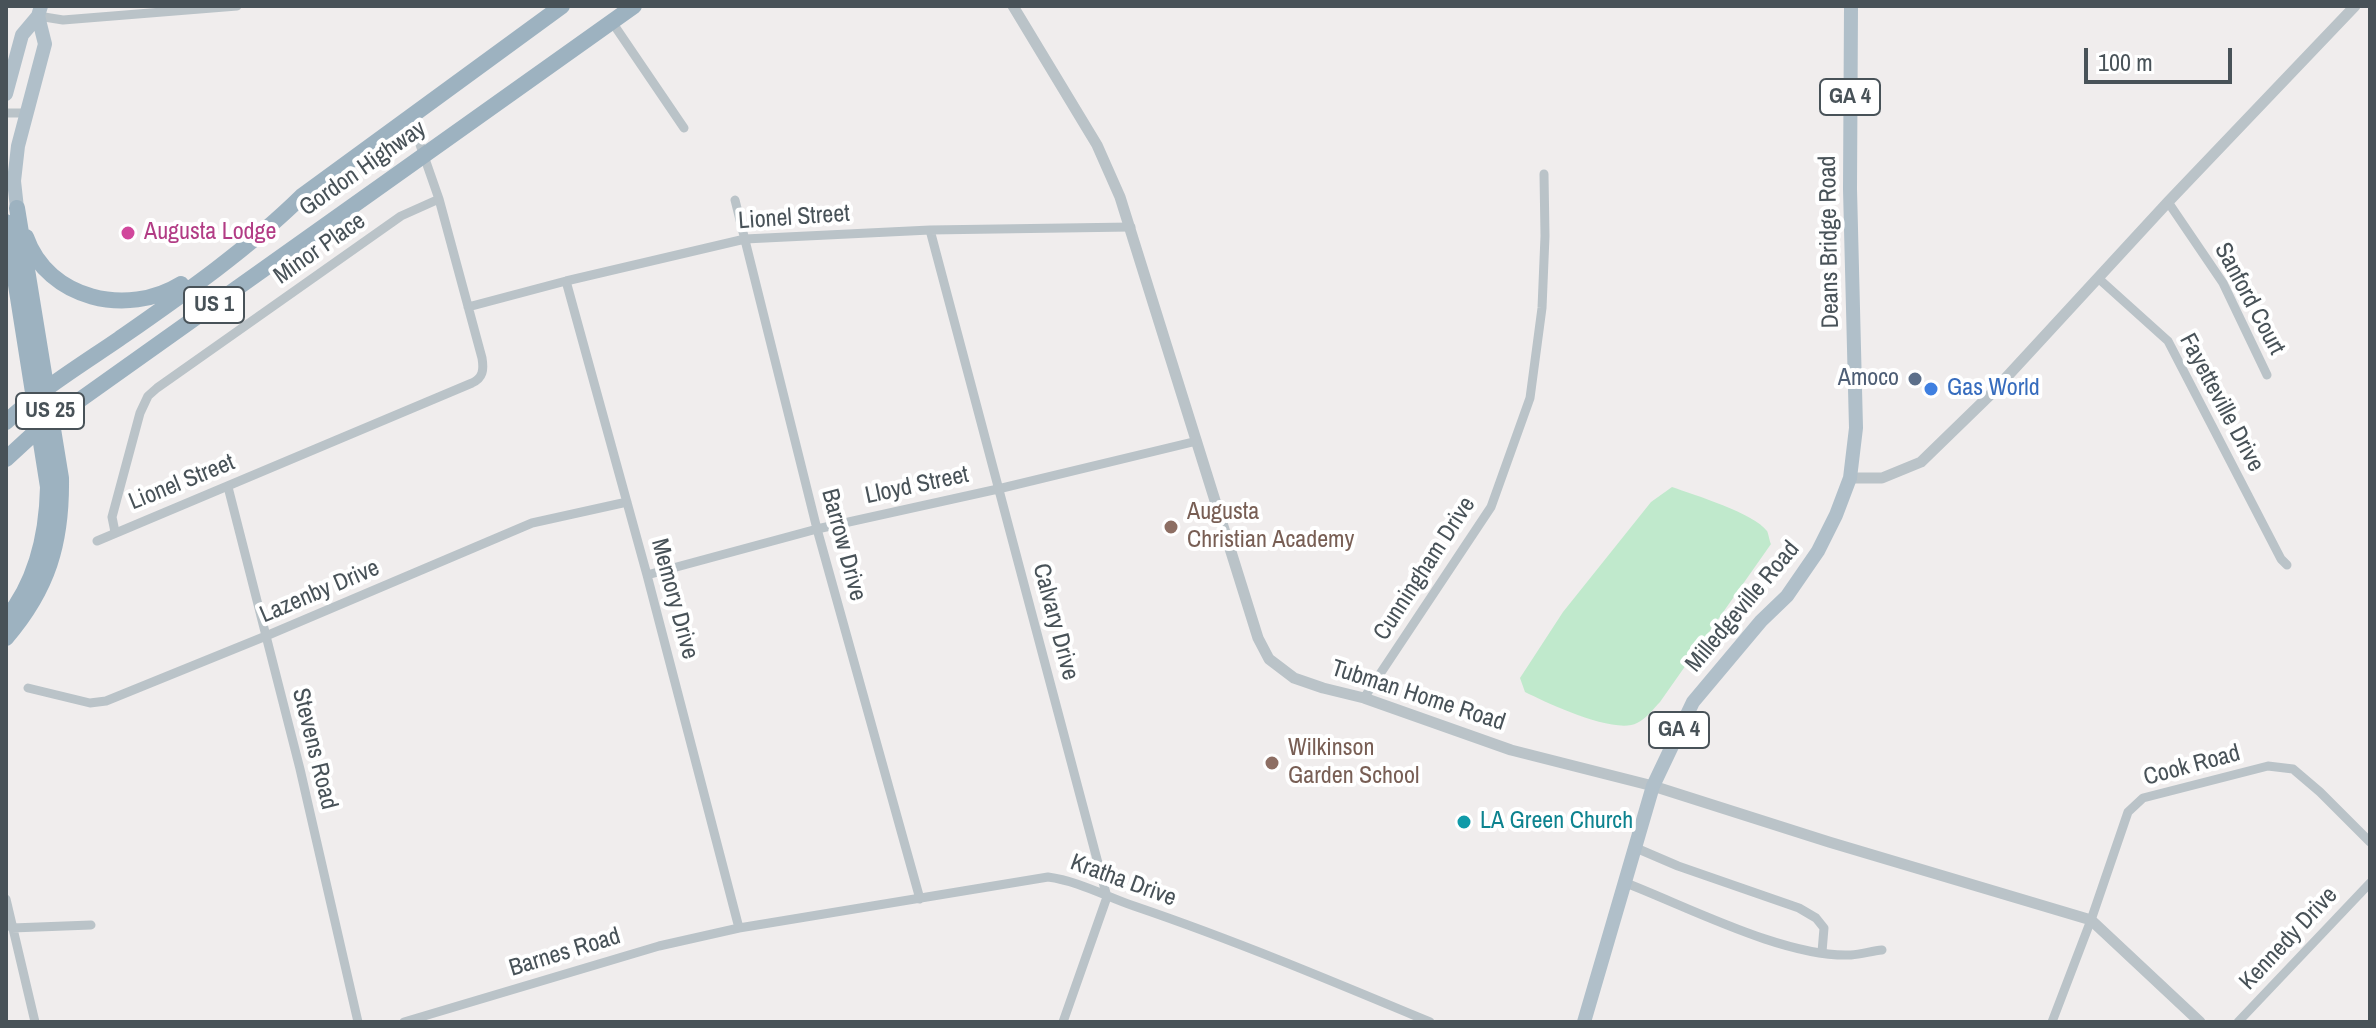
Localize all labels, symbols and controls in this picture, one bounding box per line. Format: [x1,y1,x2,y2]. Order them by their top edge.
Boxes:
scale bar [2088,32,2236,82]
text: 100 m [2098,46,2153,78]
road number: GA 4 [1820,79,1880,115]
street label: Gordon Highway [294,115,432,223]
street label: Deans Bridge Road [1814,155,1846,329]
street label: Lionel Street [737,200,851,236]
street label: Minor Place [269,207,371,291]
place label: Augusta Lodge [144,219,276,247]
marker: Augusta Lodge [119,224,137,242]
street label: Sanford Court [2208,238,2290,360]
road number: US 1 [184,287,244,323]
street label: Fayetteville Drive [2173,329,2269,477]
place label: Amoco [1838,365,1899,393]
marker: Amoco [1906,370,1924,388]
place label: Gas World [1947,375,2040,403]
marker: Gas World [1922,380,1940,398]
road number: US 25 [16,393,84,429]
street label: Lionel Street [125,449,239,517]
street label: Lloyd Street [863,461,971,511]
street label: Barrow Drive [814,486,872,604]
street label: Cunningham Drive [1368,492,1482,646]
place label: Augusta Christian Academy [1187,499,1354,555]
marker: Augusta Christian Academy [1162,518,1180,536]
street label: Memory Drive [644,536,704,662]
street label: Milledgeville Road [1680,536,1806,678]
street label: Lazenby Drive [256,554,384,630]
street label: Calvary Drive [1026,561,1084,683]
street label: Tubman Home Road [1327,654,1509,738]
street label: Stevens Road [285,686,343,812]
road number: GA 4 [1649,712,1709,748]
place label: Wilkinson Garden School [1288,735,1419,791]
street label: Cook Road [2141,739,2243,793]
marker: Wilkinson Garden School [1263,754,1281,772]
place label: LA Green Church [1480,808,1633,836]
marker: LA Green Church [1455,813,1473,831]
street label: Kratha Drive [1066,849,1180,913]
street label: Kennedy Drive [2234,882,2344,996]
street label: Barnes Road [506,922,624,984]

